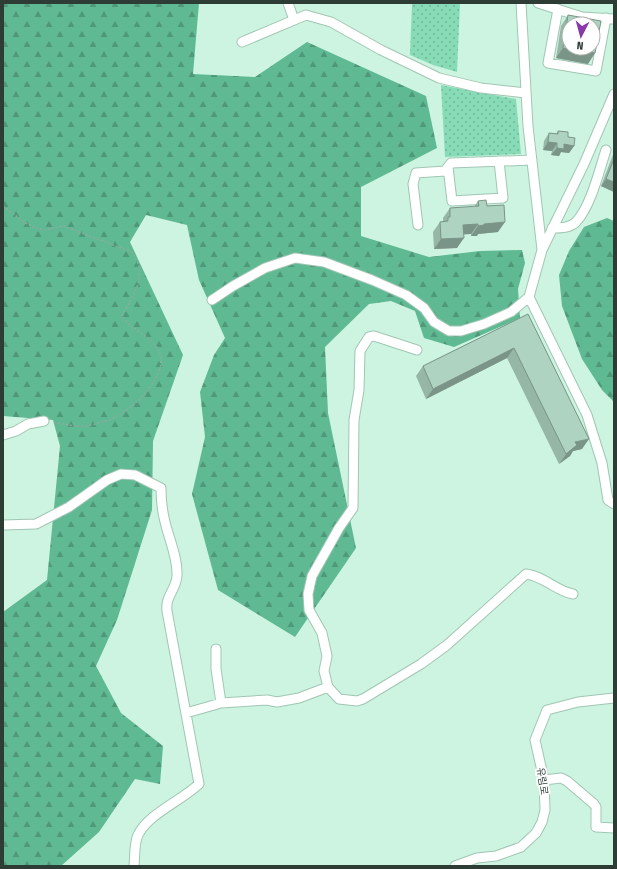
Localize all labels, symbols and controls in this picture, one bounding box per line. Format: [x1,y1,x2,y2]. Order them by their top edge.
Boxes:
north arrow [561,16,601,56]
text: N [576,39,584,52]
street label: 유림로 [534,767,550,796]

